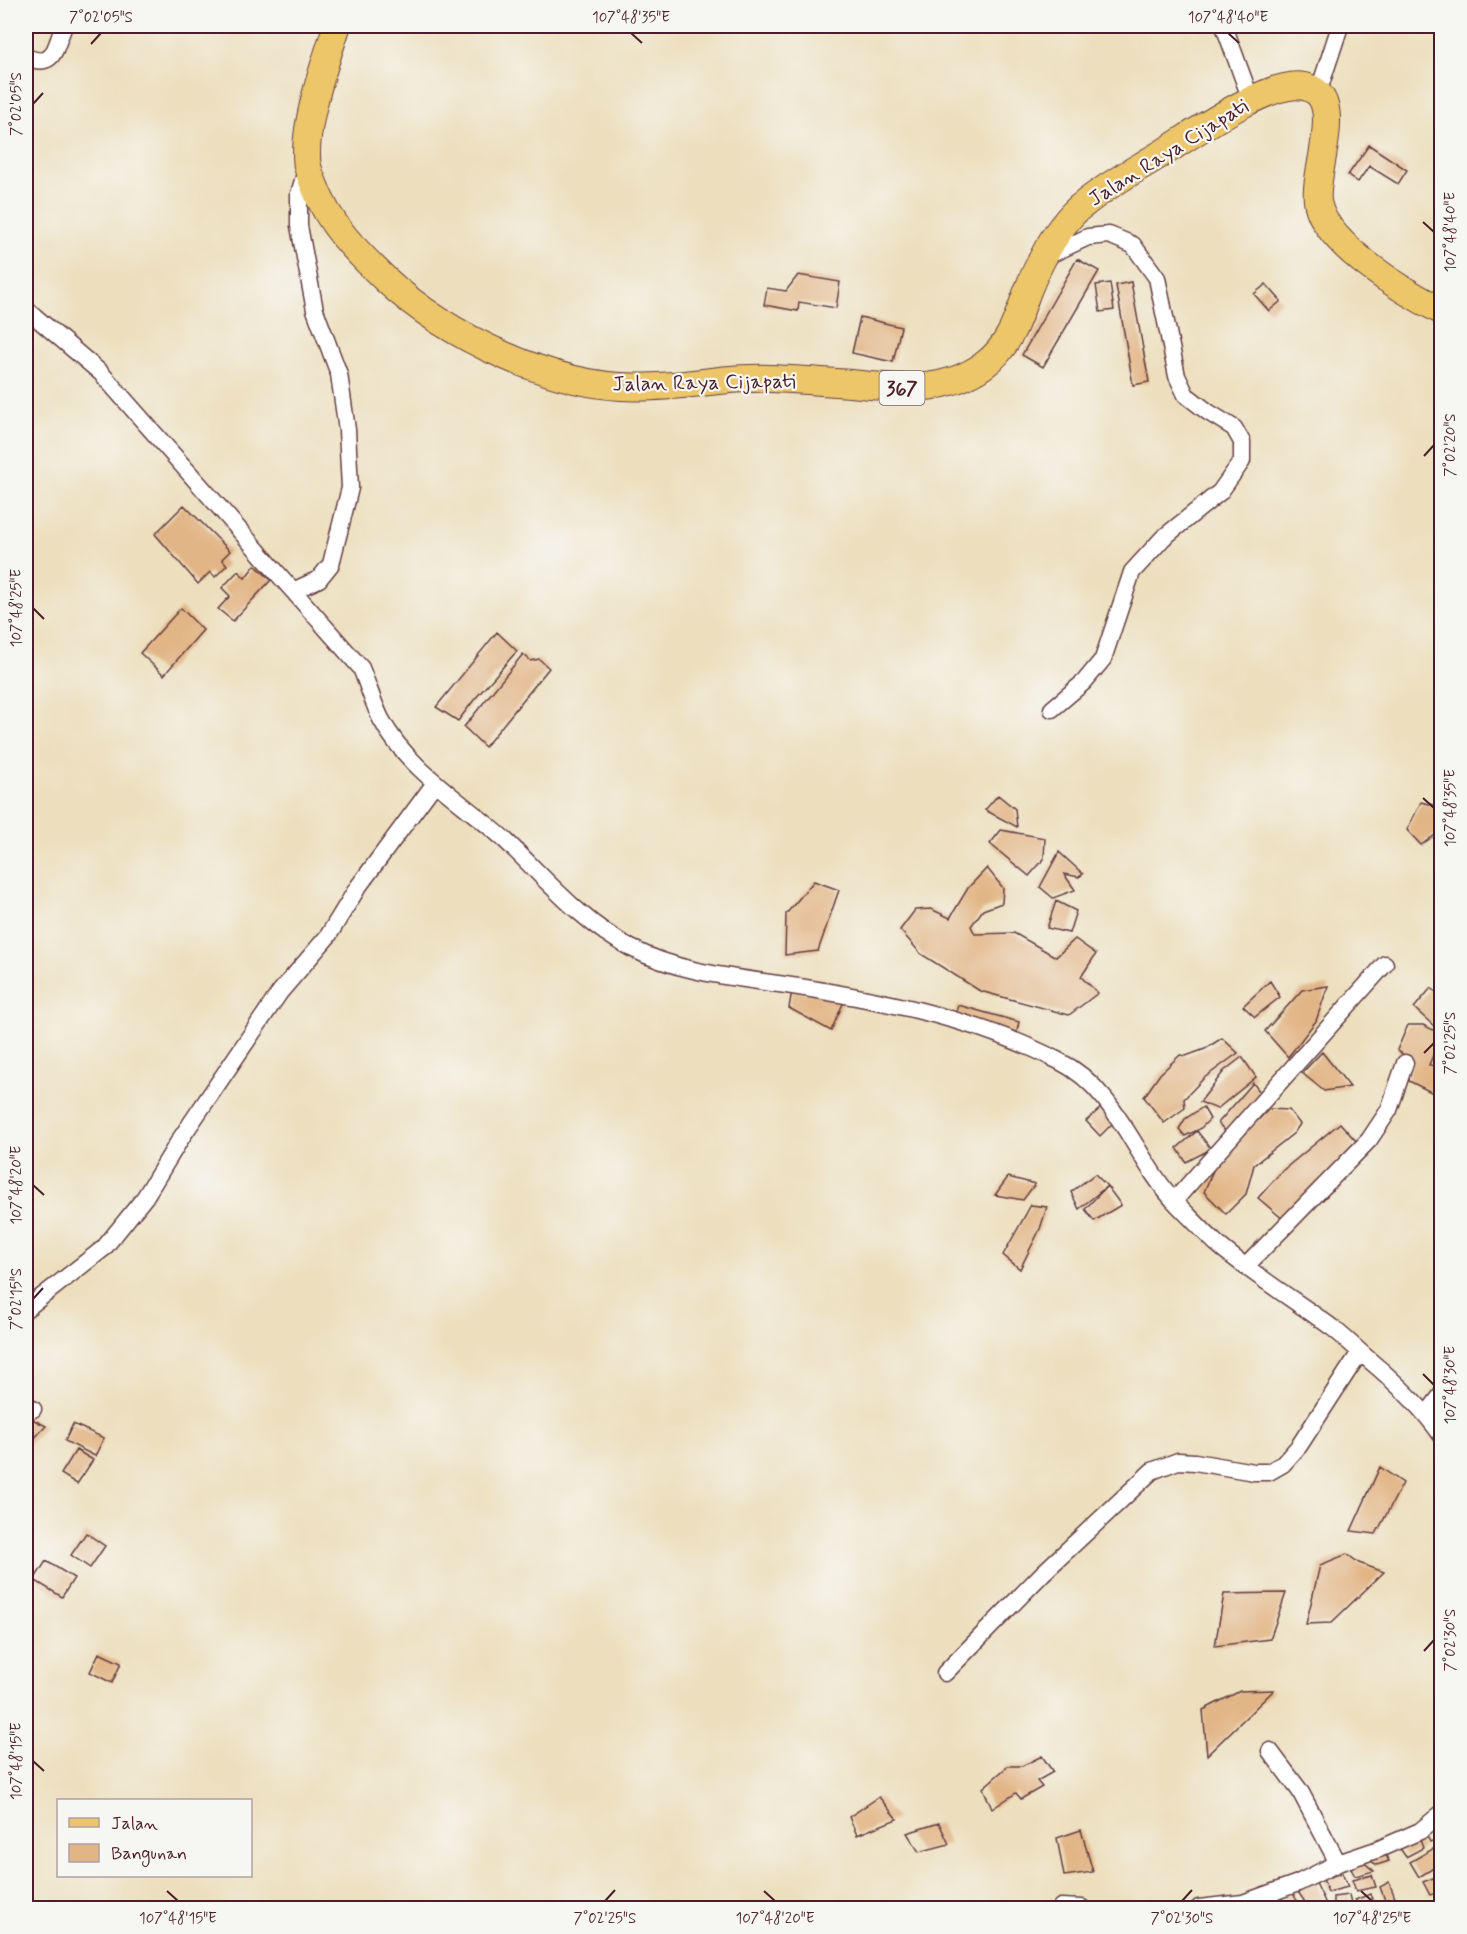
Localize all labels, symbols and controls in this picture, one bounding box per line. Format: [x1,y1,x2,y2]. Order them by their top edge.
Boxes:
text: 7°02'05"S [69,8,133,28]
text: 107°48'35"E [592,8,670,28]
text: 107°48'40"E [1188,8,1268,28]
text: 7°02'05"S [7,72,27,136]
street label: Jalan Raya Cijapati [1083,92,1254,213]
text: 107°48'40"E [1441,192,1461,272]
street label: Jalan Raya Cijapati [612,367,796,399]
road number: 367 [880,371,924,405]
text: 7°02'20"S [1441,413,1461,477]
text: 107°48'25"E [7,569,27,647]
text: 107°48'35"E [1441,769,1461,847]
text: 7°02'25"S [1441,1012,1461,1074]
text: 107°48'20"E [7,1145,27,1225]
text: 7°02'15"S [7,1268,27,1330]
text: 107°48'30"E [1441,1346,1461,1424]
text: 7°02'30"S [1441,1609,1461,1671]
text: 107°48'15"E [7,1722,27,1800]
legend [57,1799,252,1877]
text: Jalan [111,1812,158,1836]
text: Bangunan [111,1842,187,1867]
text: 107°48'15"E [139,1909,217,1929]
text: 7°02'25"S [574,1909,636,1929]
text: 107°48'20"E [735,1909,815,1929]
text: 7°02'30"S [1151,1909,1213,1929]
text: 107°48'25"E [1333,1909,1411,1929]

